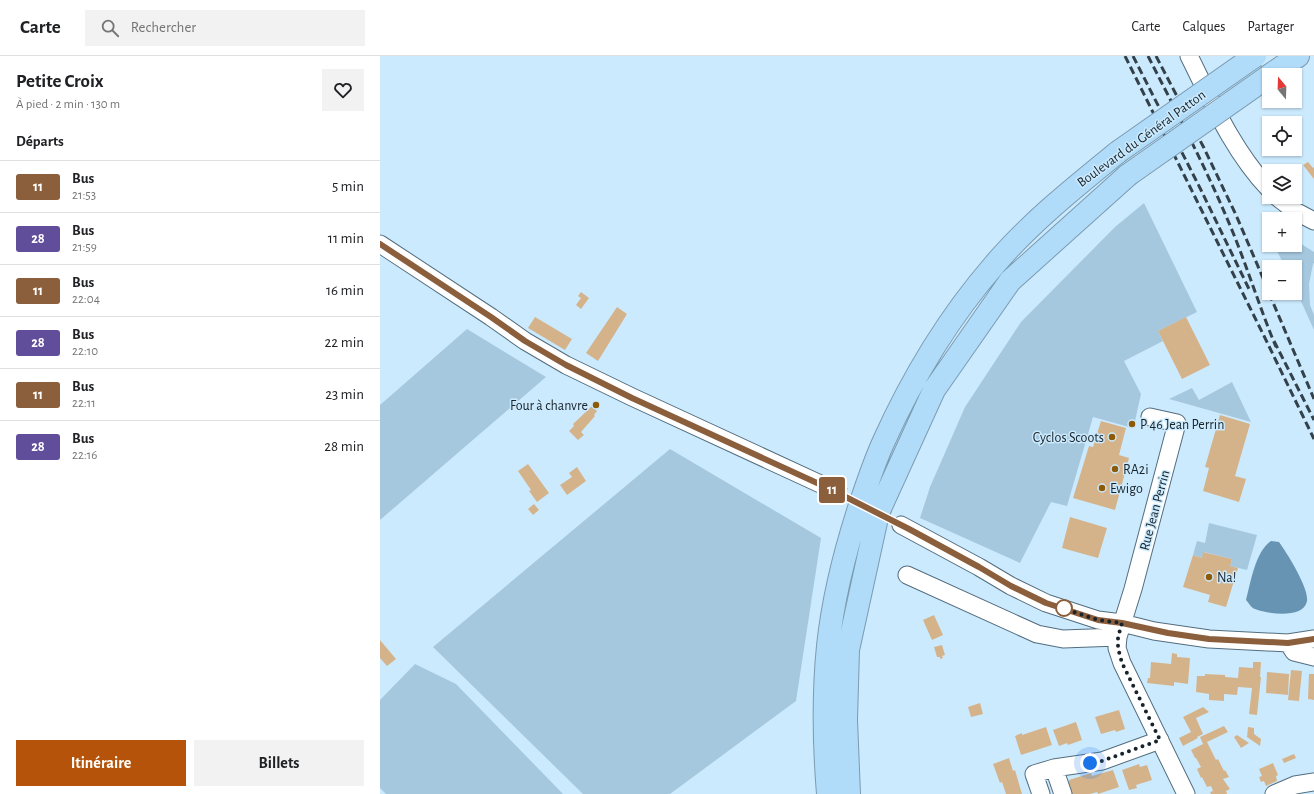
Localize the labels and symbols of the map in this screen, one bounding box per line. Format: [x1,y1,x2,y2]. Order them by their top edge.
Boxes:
north arrow [1262,68,1302,108]
street label: Boulevard du Général Patton [1075,88,1208,190]
place label: Four à chanvre [510,399,588,413]
marker: Four à chanvre [591,400,601,410]
place label: P 46 Jean Perrin [1140,418,1224,432]
marker: P 46 Jean Perrin [1127,419,1137,429]
place label: Cyclos Scoots [1033,431,1104,445]
marker: Cyclos Scoots [1107,432,1117,442]
place label: RA2i [1123,463,1149,477]
marker: RA2i [1110,464,1120,474]
street label: Rue Jean Perrin [1138,469,1172,552]
line badge: 11 [814,477,850,503]
place label: Ewigo [1110,482,1143,496]
marker: Ewigo [1097,483,1107,493]
place label: Na! [1217,571,1236,585]
marker: Na! [1204,572,1214,582]
unlabelled marker [1055,599,1073,617]
your location [1080,753,1100,773]

